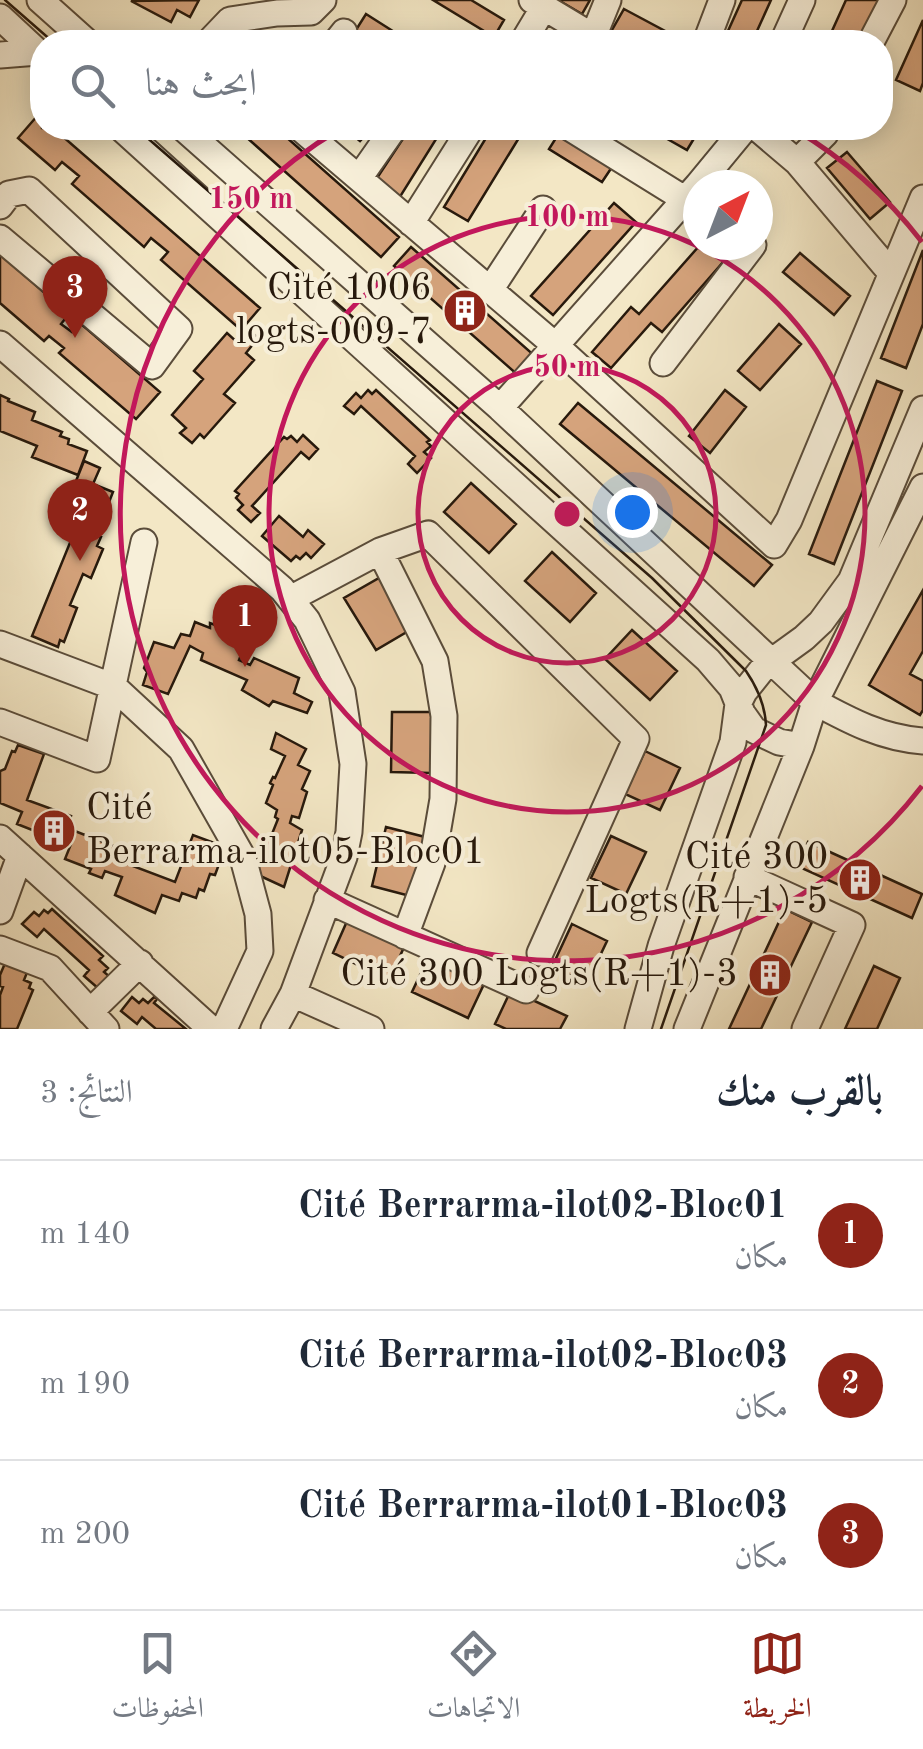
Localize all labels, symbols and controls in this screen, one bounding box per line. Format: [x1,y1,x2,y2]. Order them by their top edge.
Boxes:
search box [30,30,893,140]
icon: search [65,58,120,113]
text: ابحث هنا [145,66,257,104]
north arrow [683,170,773,260]
text: 150 m [209,185,293,215]
text: 100 m [525,203,609,233]
pin: 3 [42,255,108,338]
place label: Cité 1006 logts-009-7 [236,270,432,352]
building icon: Cité 1006 logts-009-7 [442,288,488,334]
text: 50 m [533,353,601,383]
pin: 2 [48,478,112,561]
your location [607,487,658,538]
centre of rings [549,496,585,532]
pin: 1 [212,584,278,667]
place label: Cité Berrarma-ilot05-Bloc01 [86,790,485,872]
building icon: Cité Berrarma-ilot05-Bloc01 [31,808,77,854]
place label: Cité 300 Logts(R+1)-5 [584,839,828,921]
building icon: Cité 300 Logts(R+1)-5 [837,857,883,903]
building icon: Cité 300 Logts(R+1)-3 [747,952,793,998]
place label: Cité 300 Logts(R+1)-3 [340,956,738,994]
text: بالقرب منك [716,1072,883,1114]
text: النتائج: 3 [40,1078,133,1110]
text: Cité Berrarma-ilot02-Bloc01 [298,1188,788,1226]
text: 140 m [40,1219,130,1251]
text: 1 [841,1219,860,1251]
text: مكان [734,1243,788,1275]
text: Cité Berrarma-ilot02-Bloc03 [298,1338,788,1376]
text: 190 m [40,1369,130,1401]
text: 2 [841,1369,860,1401]
text: مكان [734,1393,788,1425]
text: Cité Berrarma-ilot01-Bloc03 [298,1488,788,1526]
text: 200 m [40,1519,130,1551]
text: 3 [841,1519,860,1551]
text: مكان [734,1543,788,1575]
tab: المحفوظات [112,1626,204,1735]
tab: الاتجاهات [427,1626,520,1735]
tab: الخريطة [743,1626,811,1735]

